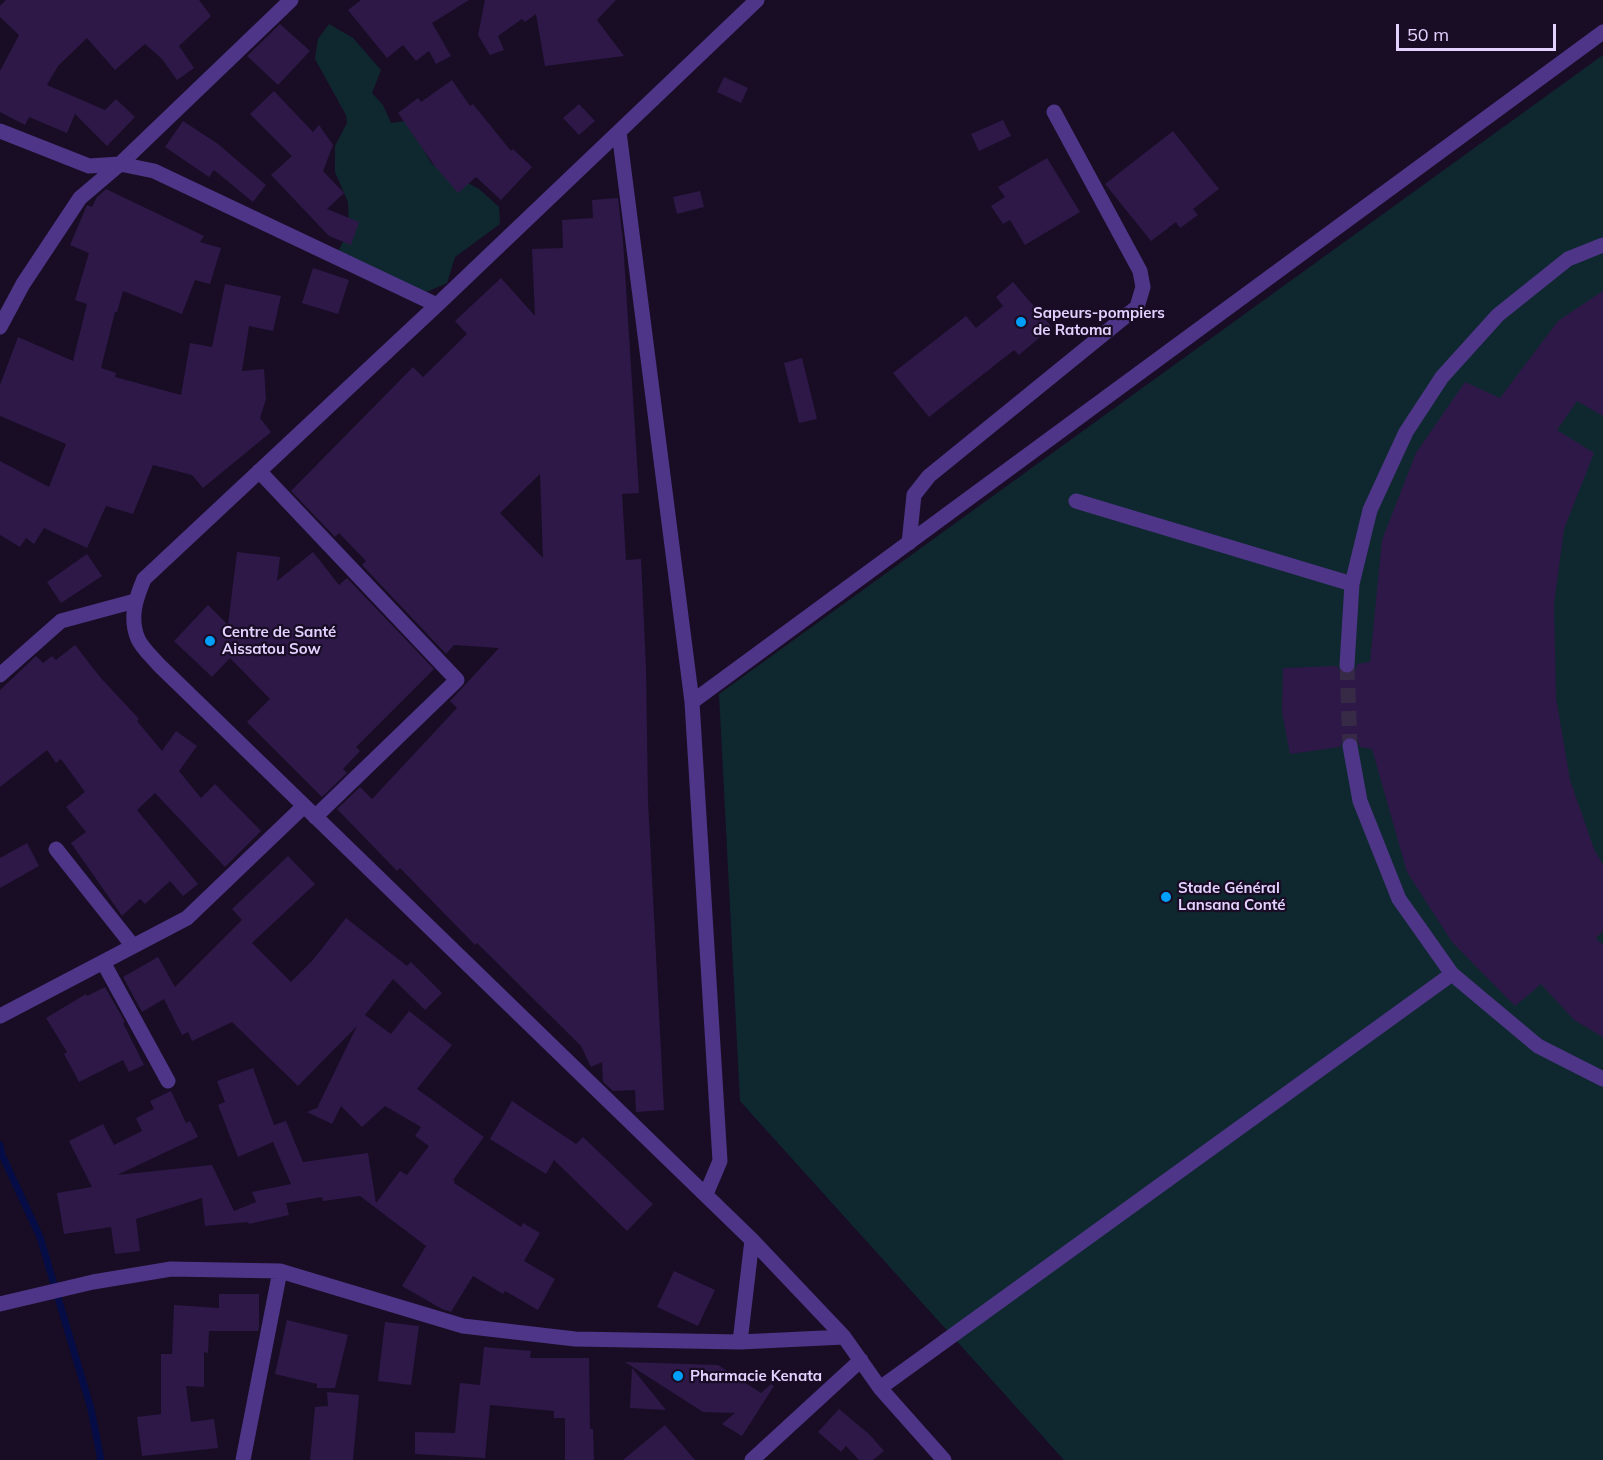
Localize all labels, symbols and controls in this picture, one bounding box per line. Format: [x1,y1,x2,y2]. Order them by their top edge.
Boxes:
scale bar [1399,12,1560,50]
text: 50 m [1407,23,1449,46]
place label: Sapeurs-pompiers de Ratoma [1033,304,1165,339]
marker: Sapeurs-pompiers de Ratoma [1014,315,1028,329]
place label: Centre de Santé Aissatou Sow [222,623,336,658]
marker: Centre de Santé Aissatou Sow [203,634,217,648]
place label: Stade Général Lansana Conté [1178,879,1286,914]
marker: Stade Général Lansana Conté [1159,890,1173,904]
place label: Pharmacie Kenata [690,1367,822,1385]
marker: Pharmacie Kenata [671,1369,685,1383]

